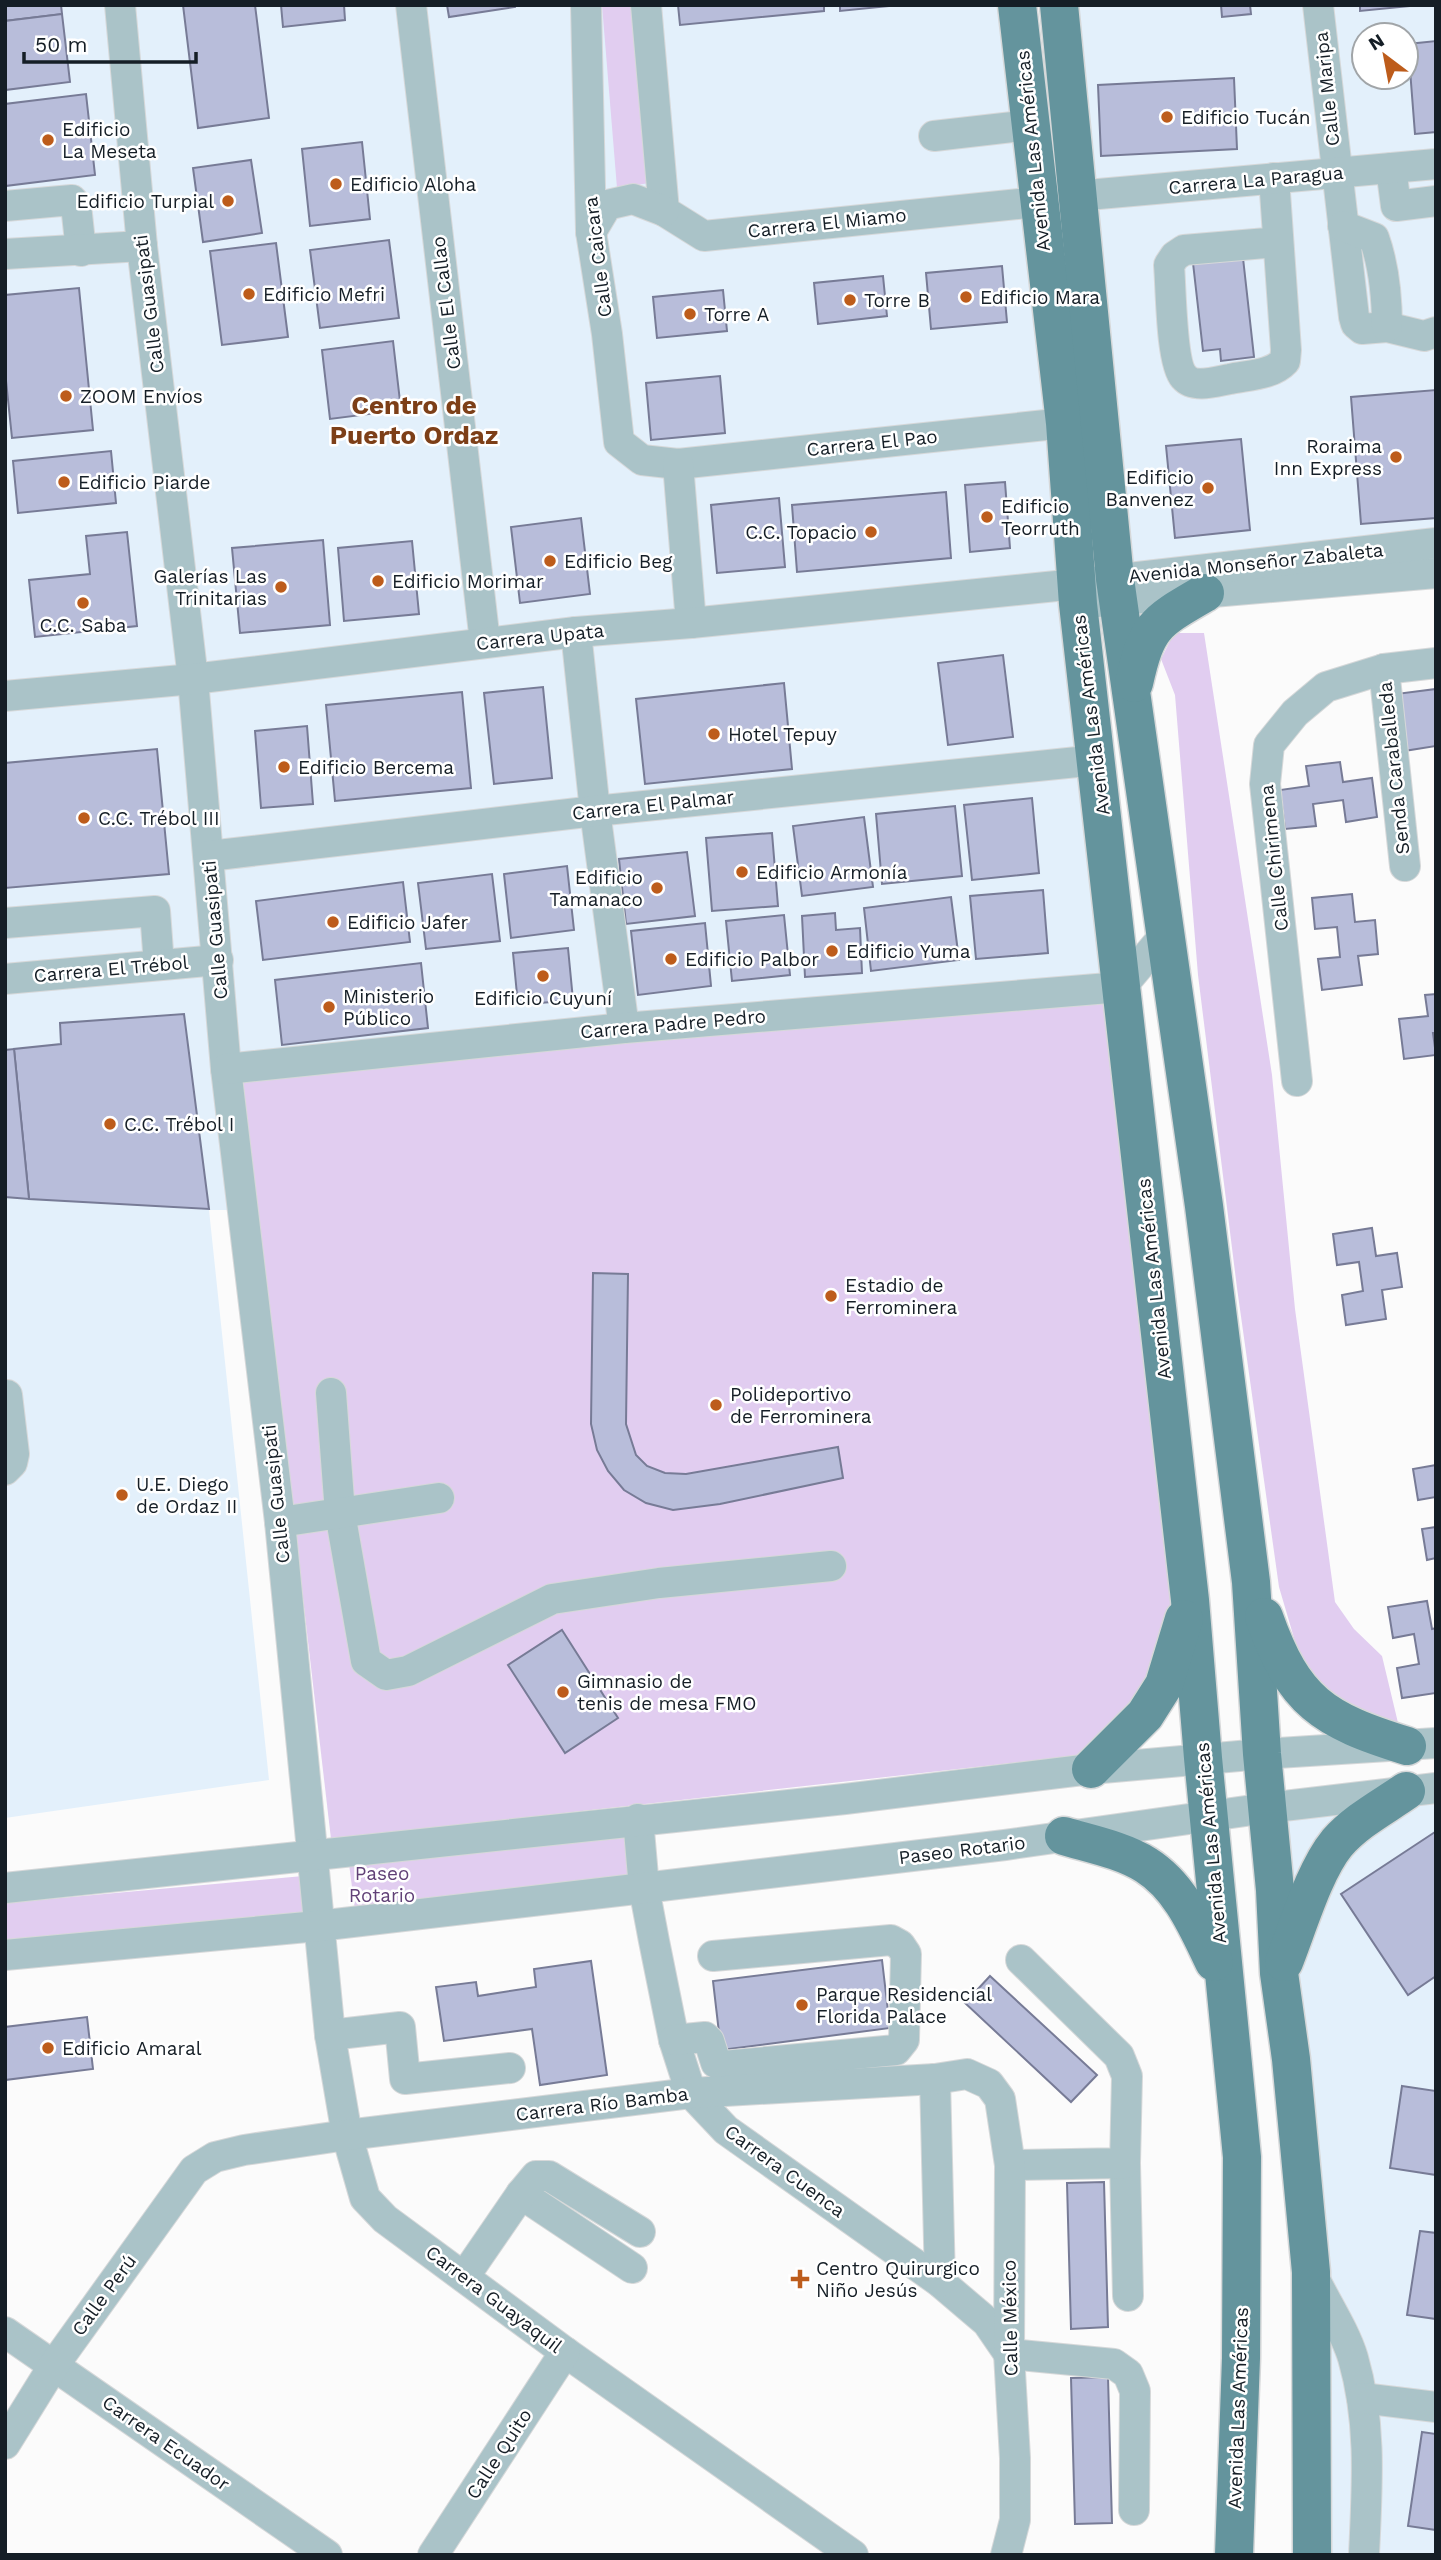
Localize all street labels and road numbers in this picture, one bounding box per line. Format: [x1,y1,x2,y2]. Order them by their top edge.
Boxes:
street label: Calle Maripa [1310,30,1344,147]
street label: Avenida Las Américas [1011,49,1055,253]
street label: Carrera La Paragua [1168,161,1345,199]
street label: Calle Caicara [579,195,617,319]
street label: Carrera El Miamo [746,203,908,243]
street label: Calle Guasipati [129,233,169,375]
street label: Calle El Callao [426,235,466,371]
street label: Carrera El Pao [805,425,939,461]
street label: Avenida Monseñor Zabaleta [1127,538,1385,588]
street label: Avenida Las Américas [1067,613,1115,817]
street label: Carrera Upata [475,619,605,655]
street label: Senda Caraballeda [1373,680,1415,856]
street label: Calle Chirimena [1255,783,1293,932]
street label: Carrera El Palmar [571,785,735,825]
street label: Calle Guasipati [197,860,233,1000]
street label: Carrera El Trébol [33,951,189,987]
street label: Carrera Padre Pedro [579,1004,767,1044]
street label: Avenida Las Américas [1132,1177,1176,1381]
street label: Calle Guasipati [257,1423,295,1565]
street label: Avenida Las Américas [1191,1741,1231,1945]
street label: Paseo Rotario [897,1831,1027,1869]
street label: Carrera Río Bamba [514,2082,690,2126]
street label: Carrera Cuenca [720,2120,850,2223]
street label: Carrera Guayaquil [421,2240,567,2358]
street label: Calle Perú [67,2250,141,2340]
street label: Calle México [997,2259,1023,2377]
street label: Avenida Las Américas [1223,2307,1253,2509]
street label: Carrera Ecuador [98,2391,234,2496]
street label: Calle Quito [461,2404,537,2504]

